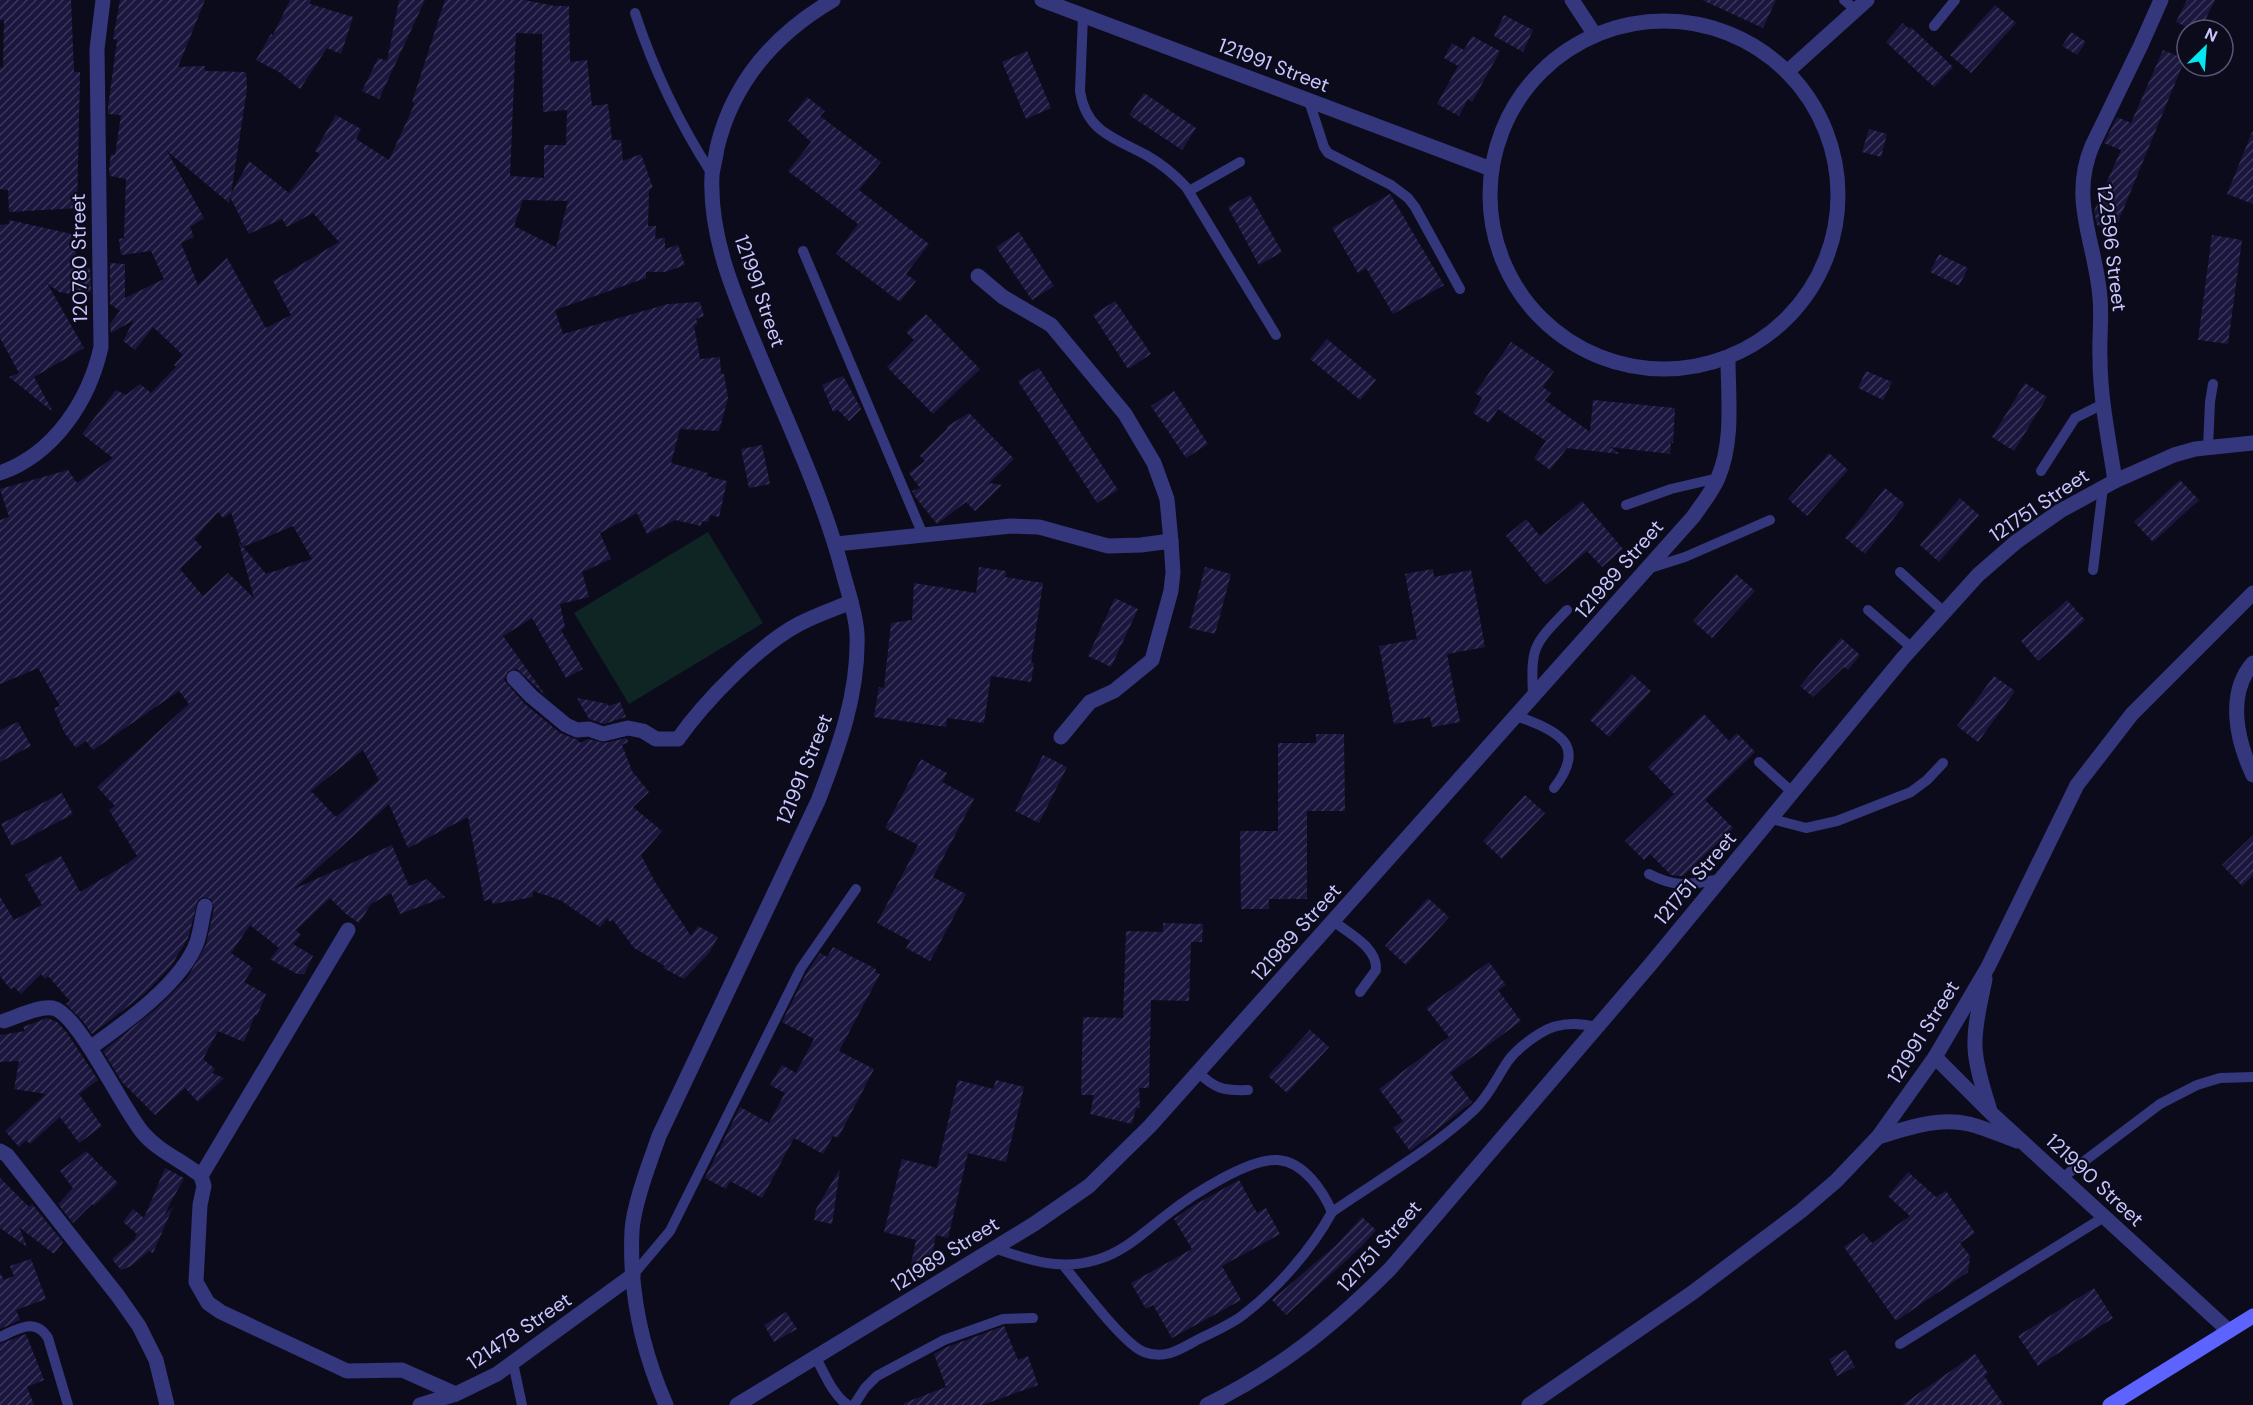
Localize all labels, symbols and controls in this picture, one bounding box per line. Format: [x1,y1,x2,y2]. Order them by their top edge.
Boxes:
north arrow [2175,18,2235,78]
text: N [2201,23,2221,47]
street label: 121991 Street [1215,32,1333,98]
street label: 122596 Street [2091,183,2133,313]
street label: 120780 Street [65,193,93,323]
street label: 121991 Street [729,231,791,351]
street label: 121751 Street [1984,462,2094,548]
street label: 121989 Street [1569,514,1669,624]
street label: 121991 Street [770,710,838,828]
street label: 121751 Street [1648,826,1742,930]
street label: 121989 Street [1245,878,1347,986]
street label: 121991 Street [1881,975,1965,1089]
street label: 121990 Street [2040,1128,2150,1232]
street label: 121751 Street [1331,1195,1427,1297]
street label: 121989 Street [886,1210,1004,1297]
street label: 121478 Street [462,1286,576,1376]

